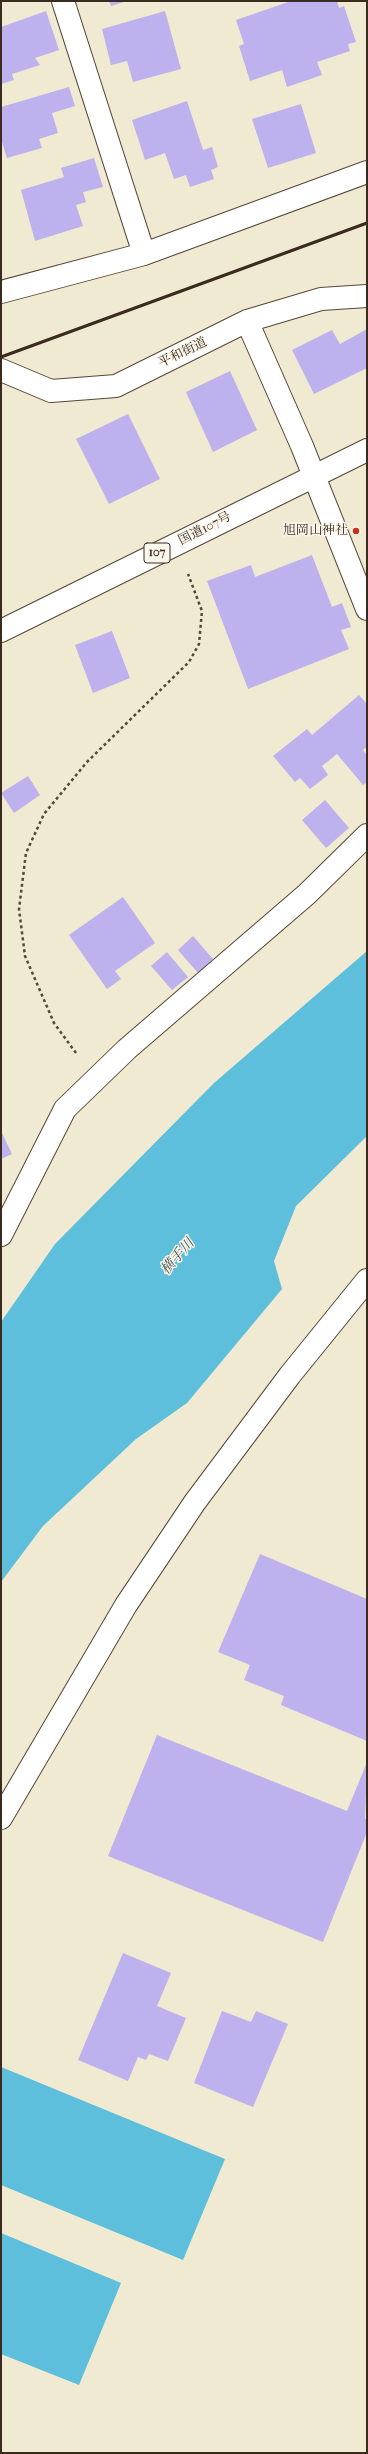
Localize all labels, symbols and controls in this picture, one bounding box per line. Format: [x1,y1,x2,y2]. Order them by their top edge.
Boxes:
street label: 平和街道 [156,335,210,371]
street label: 国道107号 [176,509,234,549]
place label: 旭岡山神社 [283,523,348,539]
marker: 旭岡山神社 [351,526,361,536]
road number: 107 [144,543,170,563]
water label: 横手川 [158,1236,198,1278]

